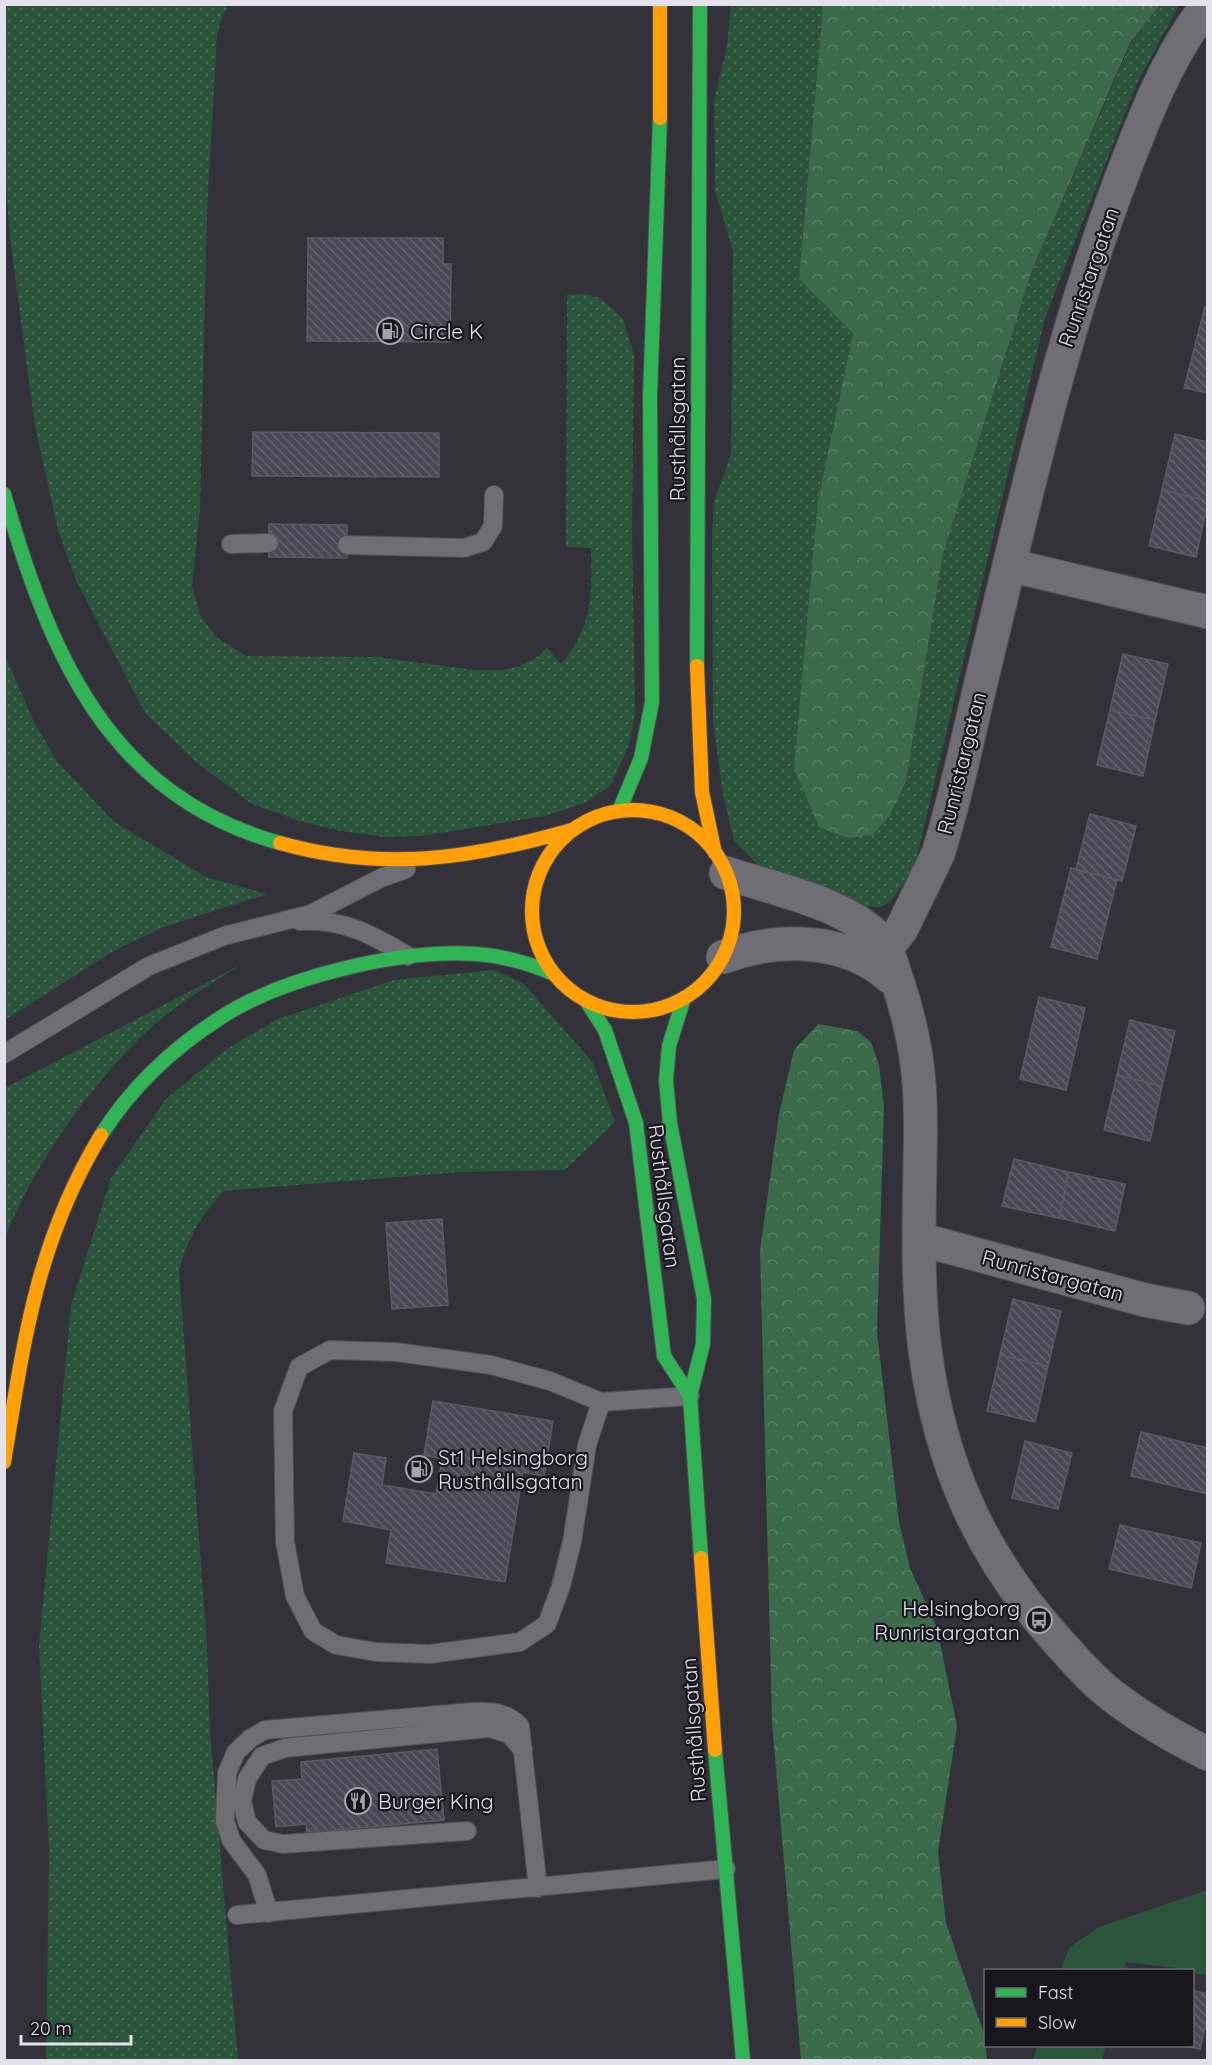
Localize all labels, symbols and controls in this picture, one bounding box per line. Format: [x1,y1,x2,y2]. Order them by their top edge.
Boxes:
street label: Runristargatan [1052,204,1124,350]
fuel station icon: Circle K [375,316,405,346]
place label: Circle K [410,318,483,344]
street label: Rusthållsgatan [664,357,690,501]
street label: Runristargatan [931,689,991,837]
street label: Rusthållsgatan [643,1123,687,1269]
street label: Runristargatan [979,1244,1127,1306]
place label: St1 Helsingborg Rusthållsgatan [438,1444,588,1494]
fuel station icon: St1 Helsingborg Rusthållsgatan [404,1454,434,1484]
place label: Helsingborg Runristargatan [874,1595,1020,1645]
bus stop icon: Helsingborg Runristargatan [1024,1605,1054,1635]
street label: Rusthållsgatan [675,1657,711,1803]
restaurant icon: Burger King [343,1786,373,1816]
place label: Burger King [378,1788,494,1814]
legend [984,1969,1194,2047]
text: Fast [1038,1981,1073,2004]
scale bar [21,2008,130,2046]
text: Slow [1038,2011,1076,2034]
text: 20 m [30,2017,72,2040]

